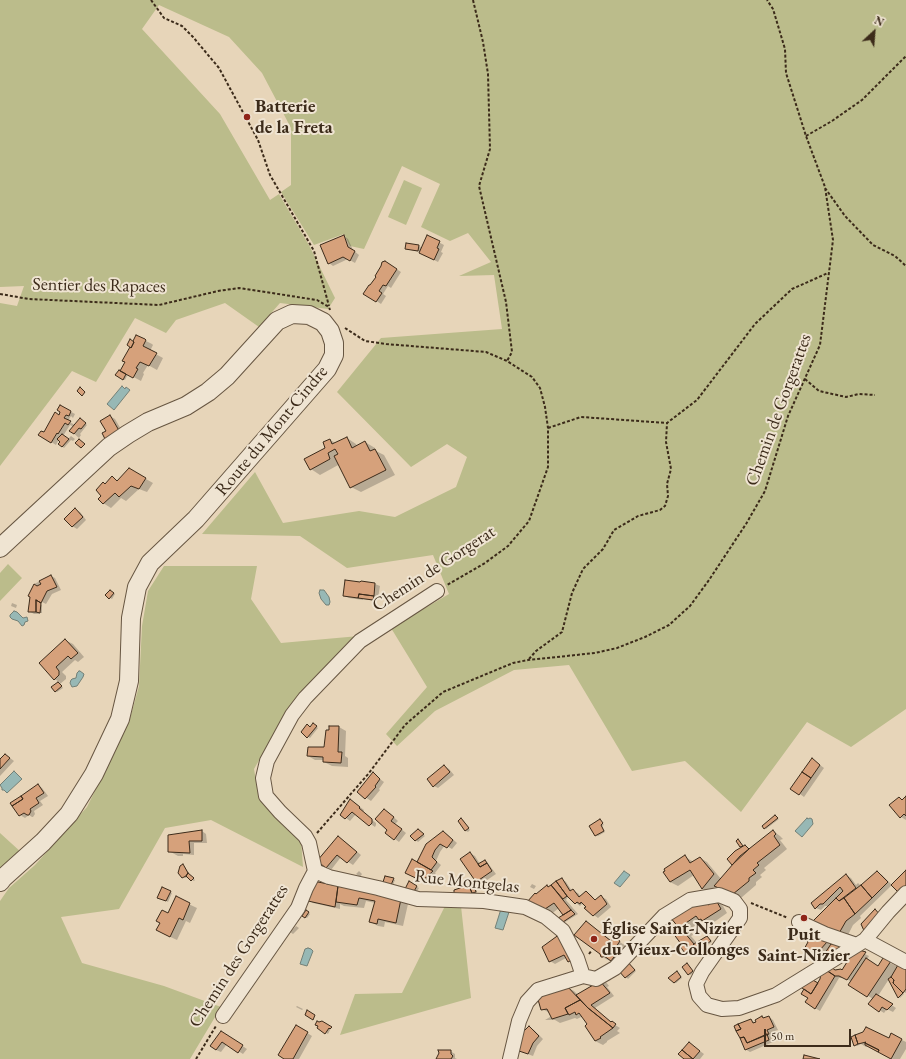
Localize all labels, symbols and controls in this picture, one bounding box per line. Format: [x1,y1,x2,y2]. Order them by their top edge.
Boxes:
north arrow [854,12,894,52]
text: N [872,13,886,29]
place label: Batterie de la Freta [255,96,333,138]
marker: Batterie de la Freta [242,112,252,122]
street label: Sentier des Rapaces [32,274,166,298]
street label: Chemin de Gorgerattes [741,331,817,489]
street label: Route du Mont-Cindre [211,361,333,501]
street label: Chemin de Gorgerat [369,521,499,617]
street label: Rue Montgelas [414,866,520,898]
street label: Chemin des Gorgerattes [185,880,293,1032]
marker: Puit Saint-Nizier [799,913,809,923]
place label: Église Saint-Nizier du Vieux-Collonges [602,918,749,960]
place label: Puit Saint-Nizier [758,924,850,966]
marker: Église Saint-Nizier du Vieux-Collonges [589,934,599,944]
scale bar [766,1021,853,1047]
text: 50 m [771,1028,794,1044]

